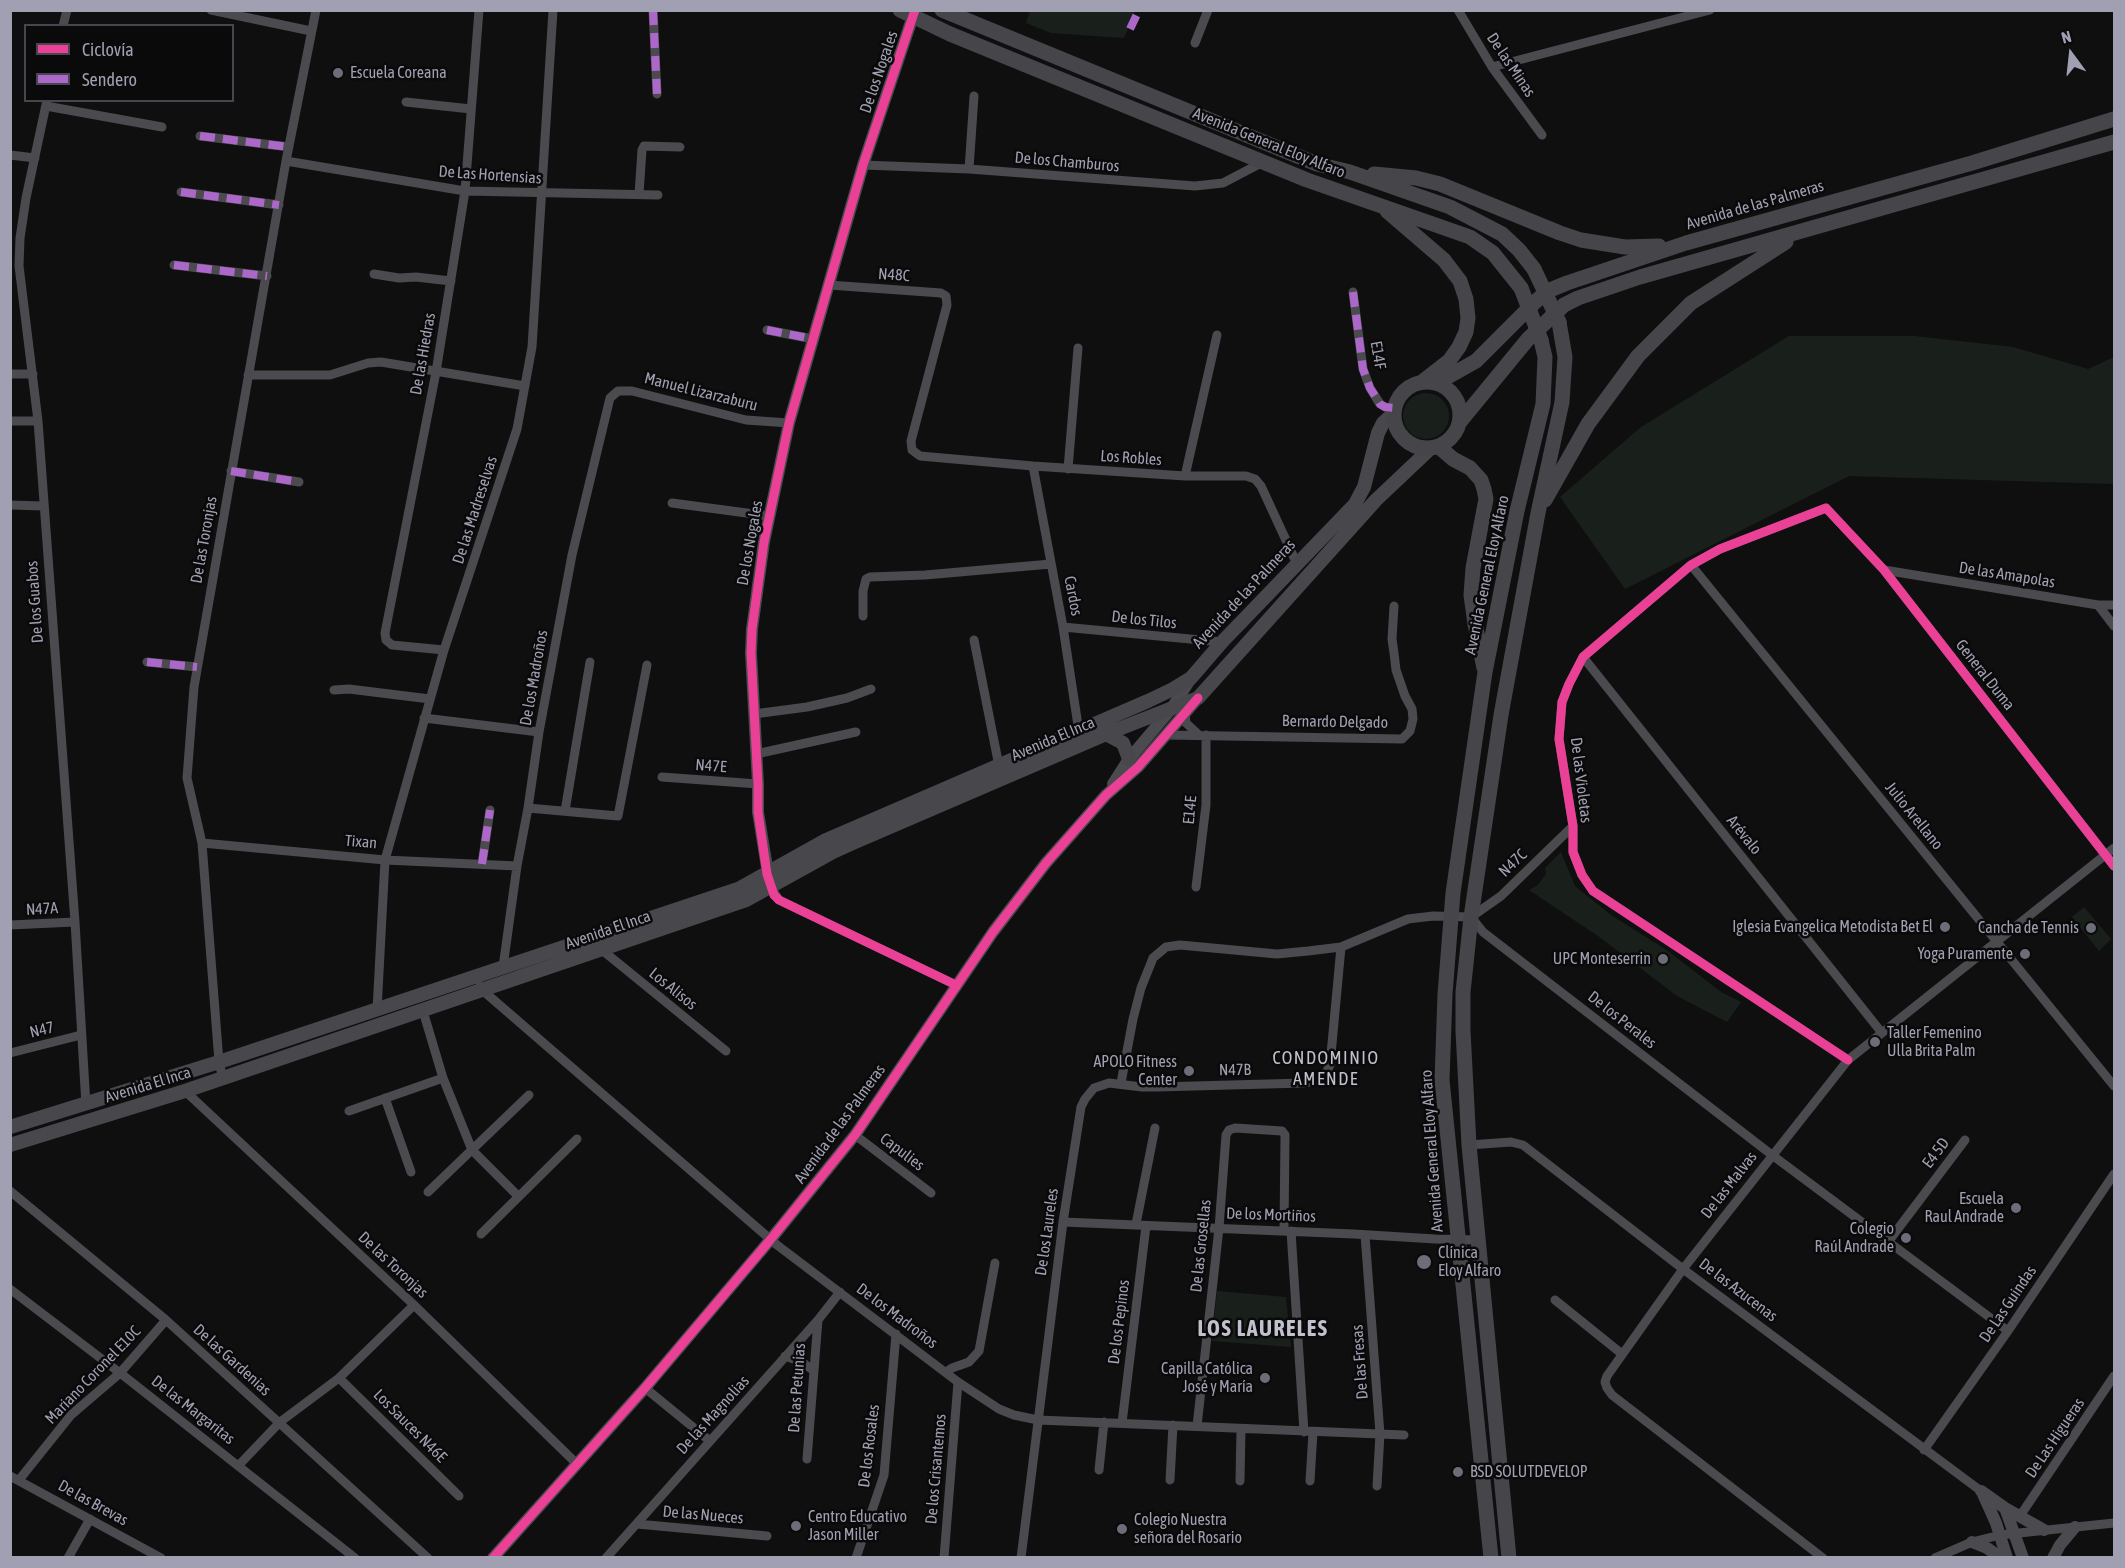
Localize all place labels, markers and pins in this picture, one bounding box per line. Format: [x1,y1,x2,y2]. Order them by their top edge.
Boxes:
place label: Escuela Coreana [350,63,447,83]
marker: Escuela Coreana [331,66,345,80]
place label: Iglesia Evangelica Metodista Bet El [1732,917,1933,937]
place label: Cancha de Tennis [1978,918,2079,938]
marker: Iglesia Evangelica Metodista Bet El [1938,920,1952,934]
marker: Cancha de Tennis [2084,921,2098,935]
place label: Yoga Puramente [1917,944,2013,964]
marker: Yoga Puramente [2018,947,2032,961]
place label: UPC Monteserrin [1553,949,1651,969]
marker: UPC Monteserrin [1656,952,1670,966]
place label: Taller Femenino Ulla Brita Palm [1887,1023,1982,1061]
marker: Taller Femenino Ulla Brita Palm [1868,1035,1882,1049]
place label: APOLO Fitness Center [1094,1052,1177,1090]
marker: APOLO Fitness Center [1182,1064,1196,1078]
place label: Escuela Raul Andrade [1925,1189,2004,1227]
marker: Escuela Raul Andrade [2009,1201,2023,1215]
place label: Colegio Raúl Andrade [1815,1219,1894,1257]
marker: Colegio Raúl Andrade [1899,1231,1913,1245]
place label: Clínica Eloy Alfaro [1438,1243,1501,1281]
marker: Clínica Eloy Alfaro [1415,1253,1433,1271]
place label: Capilla Católica José y María [1161,1359,1253,1397]
marker: Capilla Católica José y María [1258,1371,1272,1385]
place label: BSD SOLUTDEVELOP [1470,1462,1588,1482]
marker: BSD SOLUTDEVELOP [1451,1465,1465,1479]
place label: Centro Educativo Jason Miller [808,1507,907,1545]
place label: Colegio Nuestra señora del Rosario [1134,1510,1242,1548]
marker: Centro Educativo Jason Miller [789,1519,803,1533]
marker: Colegio Nuestra señora del Rosario [1115,1522,1129,1536]

